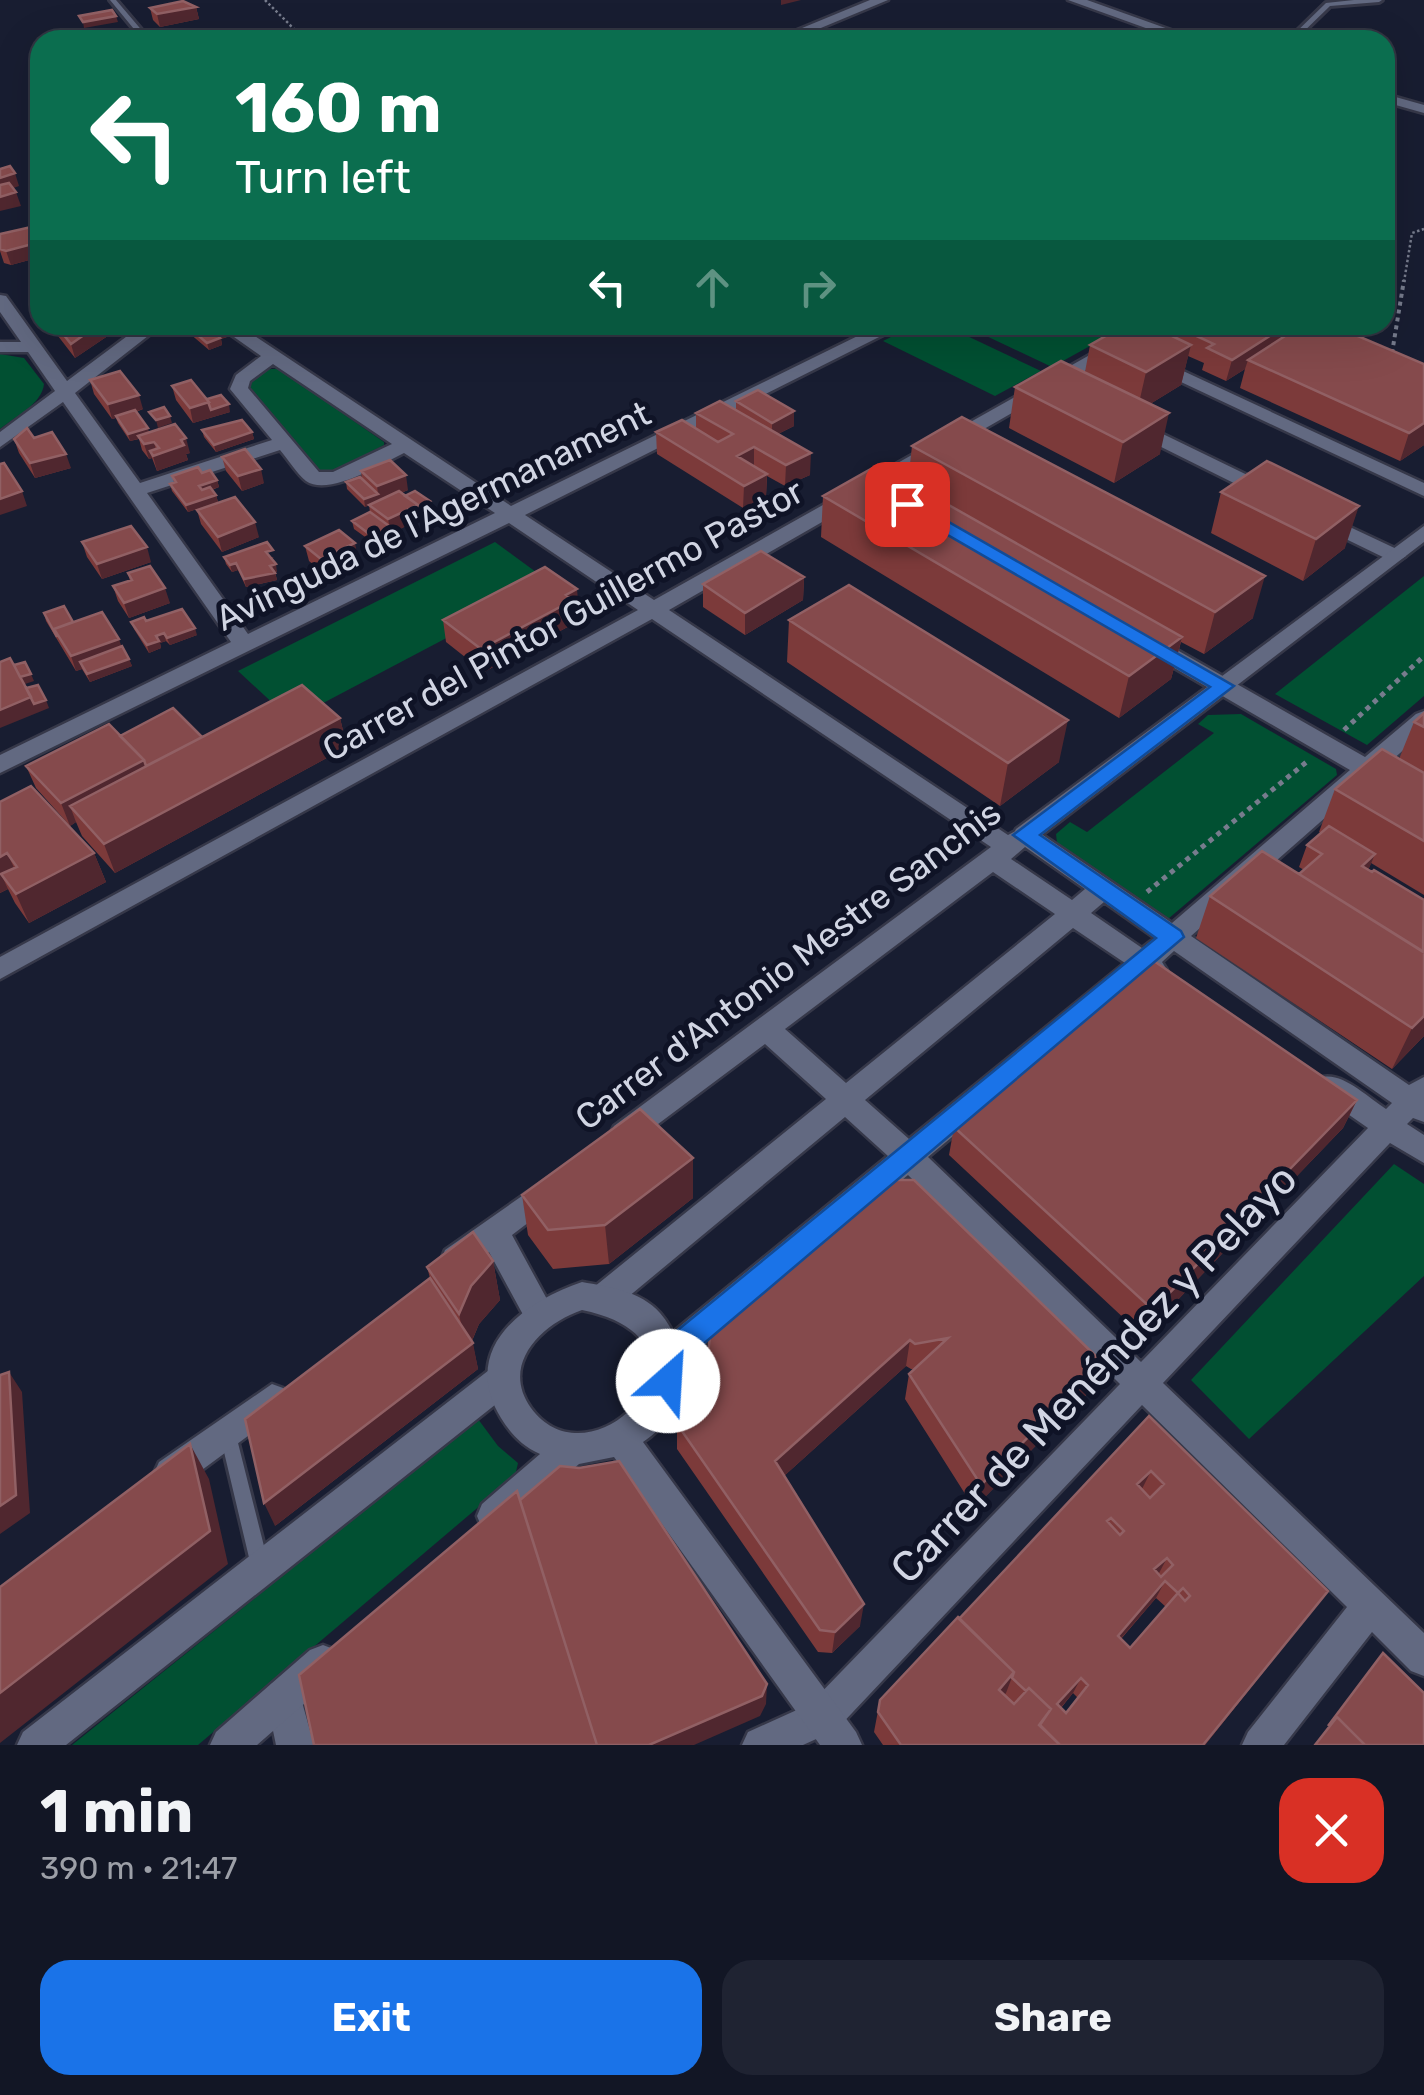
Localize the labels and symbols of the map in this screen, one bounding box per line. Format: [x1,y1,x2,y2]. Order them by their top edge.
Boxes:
street label: Avinguda de l'Agermanament [209,392,657,640]
pin [865,462,950,547]
street label: Carrer del Pintor Guillermo Pastor [315,470,811,770]
street label: Carrer d'Antonio Mestre Sanchis [567,791,1009,1139]
street label: Carrer de Menéndez y Pelayo [881,1154,1307,1594]
position arrow [616,1329,720,1433]

